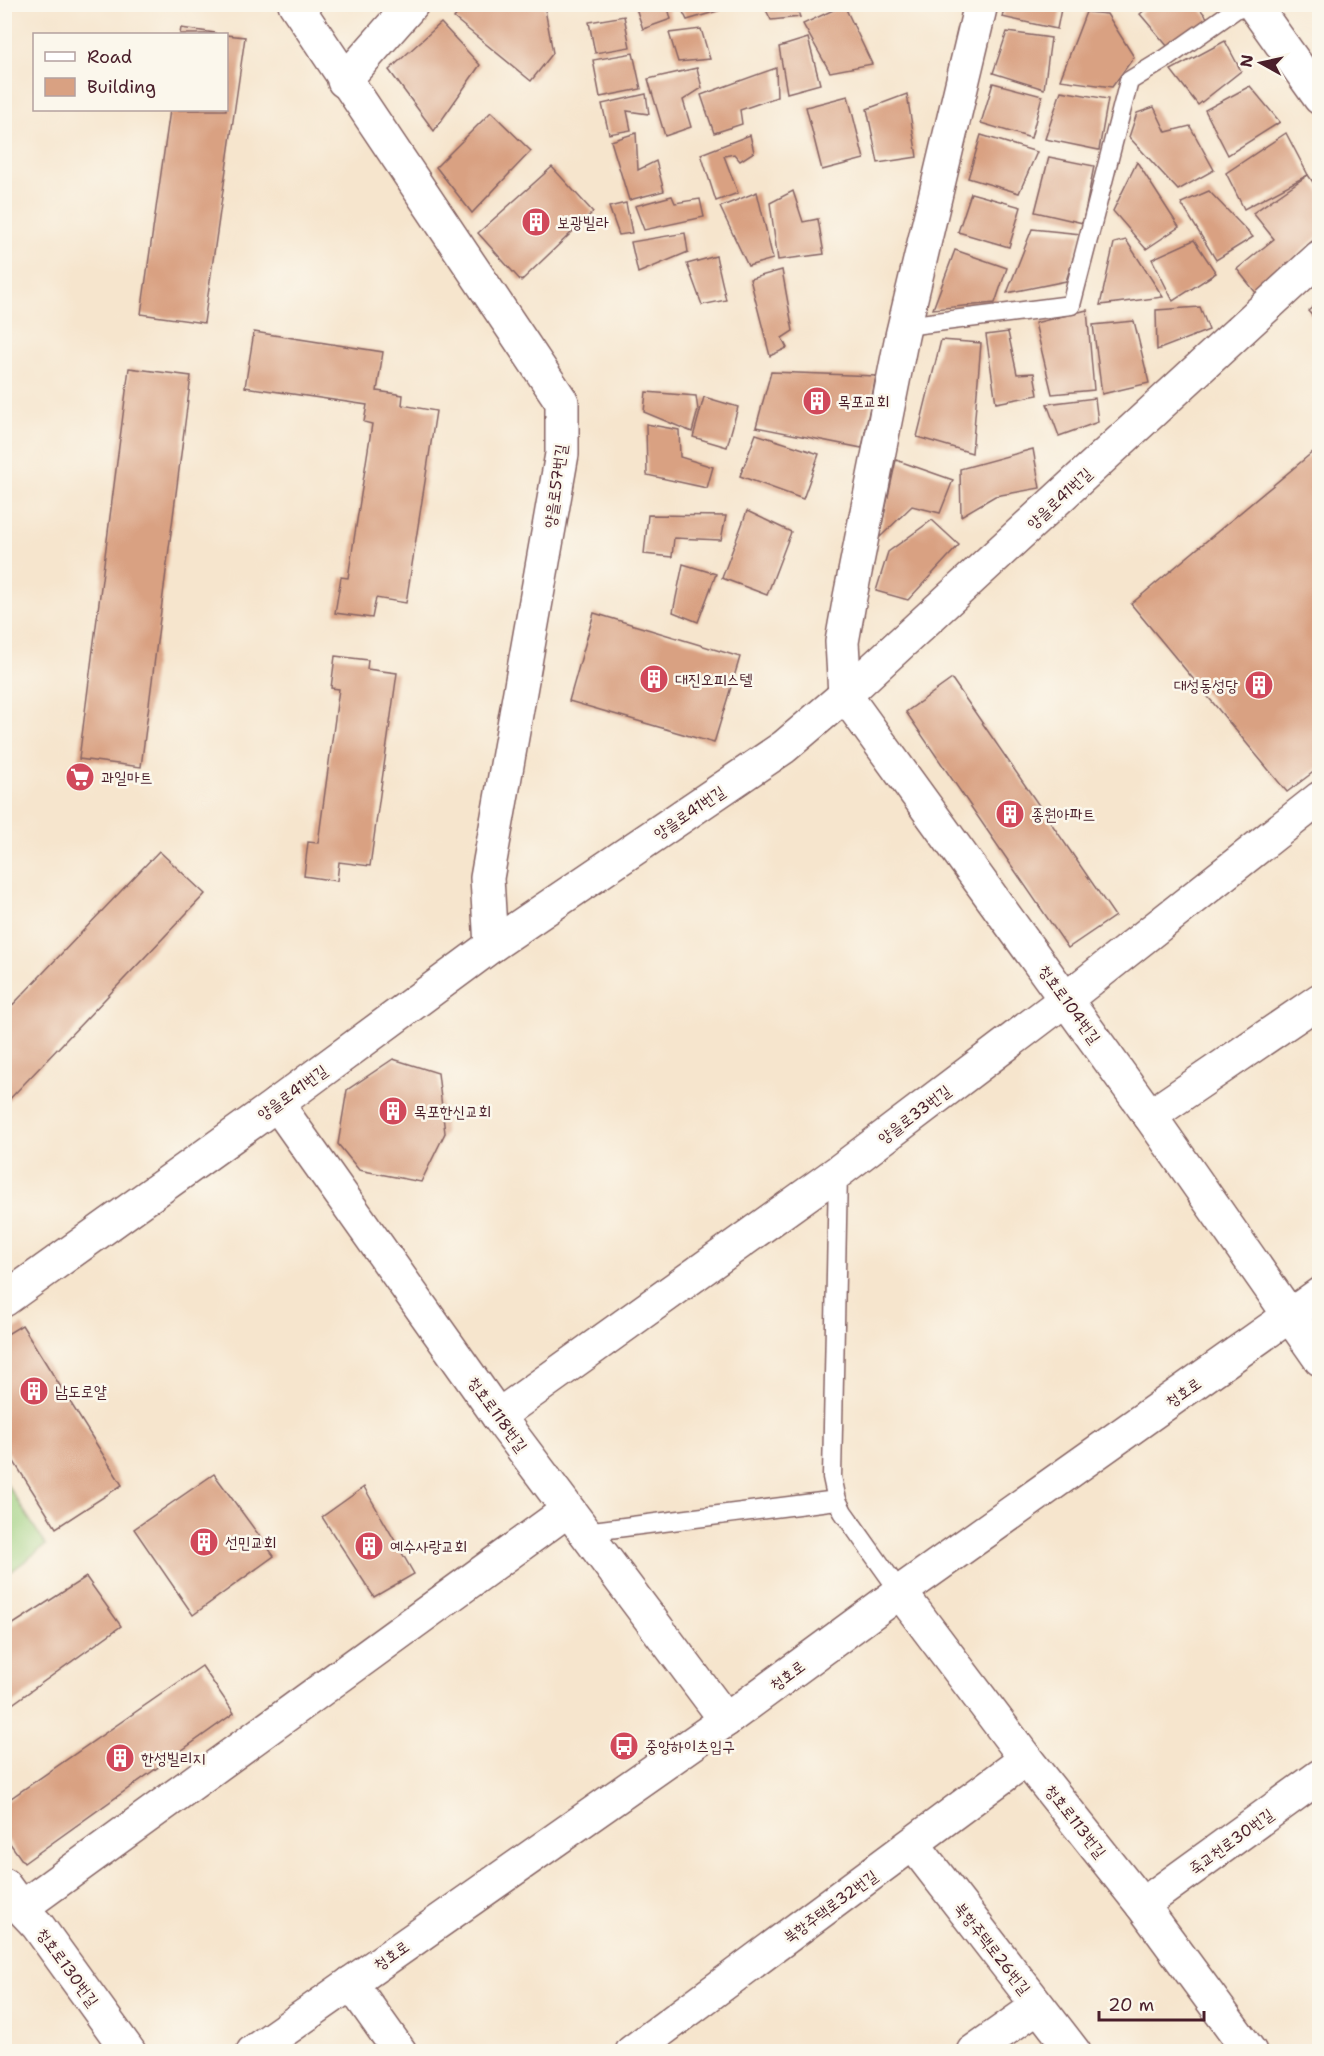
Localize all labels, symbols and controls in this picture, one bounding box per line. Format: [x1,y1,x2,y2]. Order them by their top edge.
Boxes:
legend [33,33,228,111]
north arrow [1231,33,1291,93]
text: Road [87,45,132,69]
text: N [1235,53,1258,69]
text: Building [87,75,156,99]
building icon: 보광빌라 [520,206,552,238]
place label: 보광빌라 [557,212,609,233]
building icon: 목포교회 [801,385,833,417]
place label: 목포교회 [838,391,890,412]
street label: 양을로57번길 [539,443,572,529]
street label: 양을로41번길 [1022,463,1096,534]
building icon: 대진오피스텔 [638,663,670,695]
place label: 대진오피스텔 [675,669,752,690]
building icon: 대성동성당 [1243,669,1275,701]
place label: 대성동성당 [1174,675,1238,696]
supermarket icon: 과일마트 [64,761,96,793]
place label: 과일마트 [101,767,153,788]
street label: 양을로41번길 [650,781,729,844]
building icon: 종원아파트 [994,798,1026,830]
place label: 종원아파트 [1031,804,1095,825]
street label: 청호로104번길 [1034,961,1105,1048]
street label: 양을로41번길 [253,1060,332,1125]
street label: 양을로33번길 [874,1080,955,1149]
building icon: 목포한신교회 [377,1095,409,1127]
place label: 목포한신교회 [414,1101,491,1122]
street label: 청호로118번길 [463,1372,532,1456]
street label: 청호로 [1161,1373,1205,1412]
building icon: 남도로얄 [18,1375,50,1407]
place label: 남도로얄 [55,1381,107,1402]
building icon: 선민교회 [188,1526,220,1558]
building icon: 예수사랑교회 [353,1530,385,1562]
place label: 선민교회 [225,1532,277,1553]
place label: 예수사랑교회 [390,1536,467,1557]
street label: 청호로 [765,1656,809,1695]
bus stop icon: 중앙하이츠입구 [608,1730,640,1762]
place label: 중앙하이츠입구 [645,1736,735,1757]
building icon: 한성빌리지 [104,1742,136,1774]
place label: 한성빌리지 [141,1748,205,1769]
street label: 청호로113번길 [1040,1780,1111,1862]
street label: 죽교천로30번길 [1185,1804,1278,1879]
street label: 북항주택로32번길 [779,1865,882,1948]
street label: 북항주택로26번길 [950,1898,1035,1999]
street label: 청호로130번길 [32,1924,103,2011]
street label: 청호로 [369,1936,413,1975]
scale bar [1099,1984,1204,2022]
text: 20 m [1108,1993,1154,2017]

